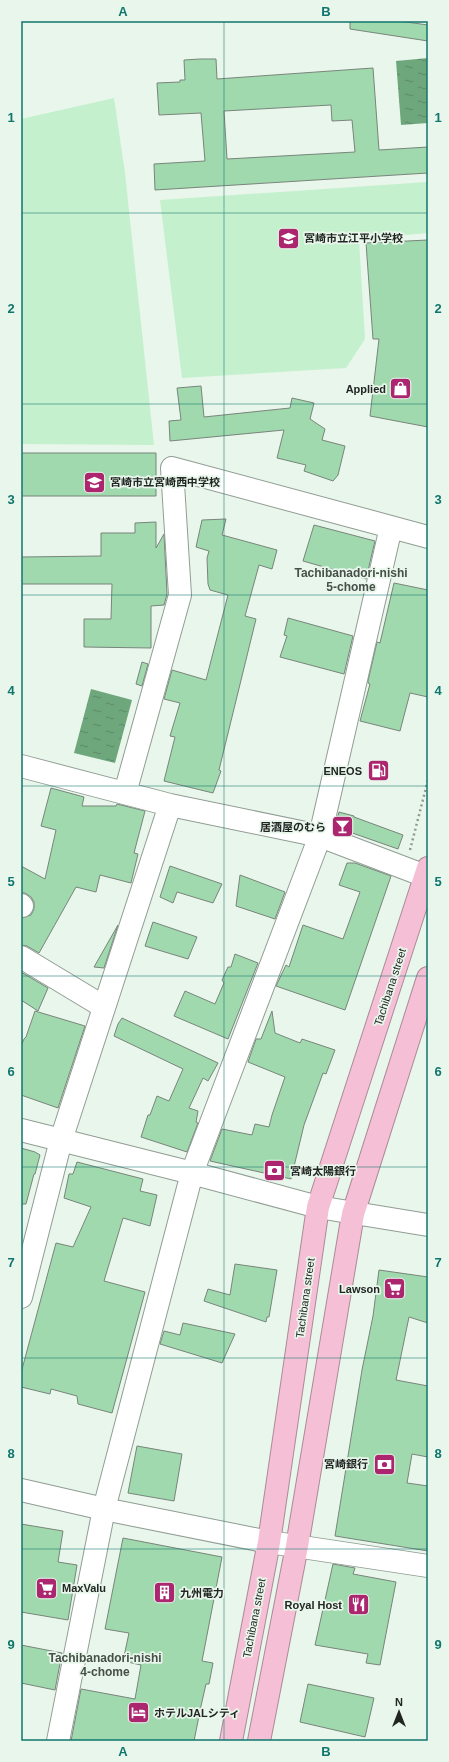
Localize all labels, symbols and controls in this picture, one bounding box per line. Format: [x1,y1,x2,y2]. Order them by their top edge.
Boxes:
text: A [118,4,128,19]
text: B [321,4,331,19]
text: 1 [7,110,15,125]
text: 1 [434,110,442,125]
school or university icon: 宮崎市立江平小学校 [275,225,301,251]
place label: 宮崎市立江平小学校 [304,232,403,244]
text: 2 [7,301,15,316]
text: 2 [434,301,442,316]
shop icon: Applied [388,376,414,402]
place label: Applied [346,383,386,395]
school or university icon: 宮崎市立宮崎西中学校 [81,469,107,495]
place label: 宮崎市立宮崎西中学校 [110,476,220,488]
text: 3 [7,492,15,507]
text: 3 [434,492,442,507]
district label: Tachibanadori-nishi 5-chome [294,566,408,594]
text: 4 [7,683,15,698]
text: 4 [434,683,442,698]
fuel station icon: ENEOS [365,758,391,784]
place label: ENEOS [323,765,362,777]
bar icon: 居酒屋のむら [329,814,355,840]
place label: 居酒屋のむら [260,821,326,833]
text: 5 [7,874,15,889]
text: 5 [434,874,442,889]
street label: Tachibana street [372,947,408,1027]
text: 6 [7,1064,15,1079]
text: 6 [434,1064,442,1079]
bank icon: 宮崎太陽銀行 [261,1158,287,1184]
place label: 宮崎太陽銀行 [290,1165,356,1177]
text: 7 [7,1255,15,1270]
text: 7 [434,1255,442,1270]
street label: Tachibana street [293,1257,317,1339]
supermarket icon: Lawson [382,1276,408,1302]
place label: Lawson [339,1283,380,1295]
text: 8 [7,1446,15,1461]
text: 8 [434,1446,442,1461]
bank icon: 宮崎銀行 [371,1451,397,1477]
place label: 宮崎銀行 [324,1458,368,1470]
supermarket icon: MaxValu [34,1575,60,1601]
street label: Tachibana street [240,1577,268,1659]
building icon: 九州電力 [151,1580,177,1606]
place label: MaxValu [62,1582,106,1594]
place label: 九州電力 [180,1587,224,1599]
restaurant icon: Royal Host [345,1592,371,1618]
place label: Royal Host [285,1599,342,1611]
text: 9 [7,1637,15,1652]
text: 9 [434,1637,442,1652]
district label: Tachibanadori-nishi 4-chome [48,1651,162,1679]
north arrow [379,1692,419,1732]
text: N [395,1696,403,1708]
hotel icon: ホテルJALシティ [125,1700,151,1726]
place label: ホテルJALシティ [154,1707,240,1719]
text: A [118,1744,128,1759]
text: B [321,1744,331,1759]

